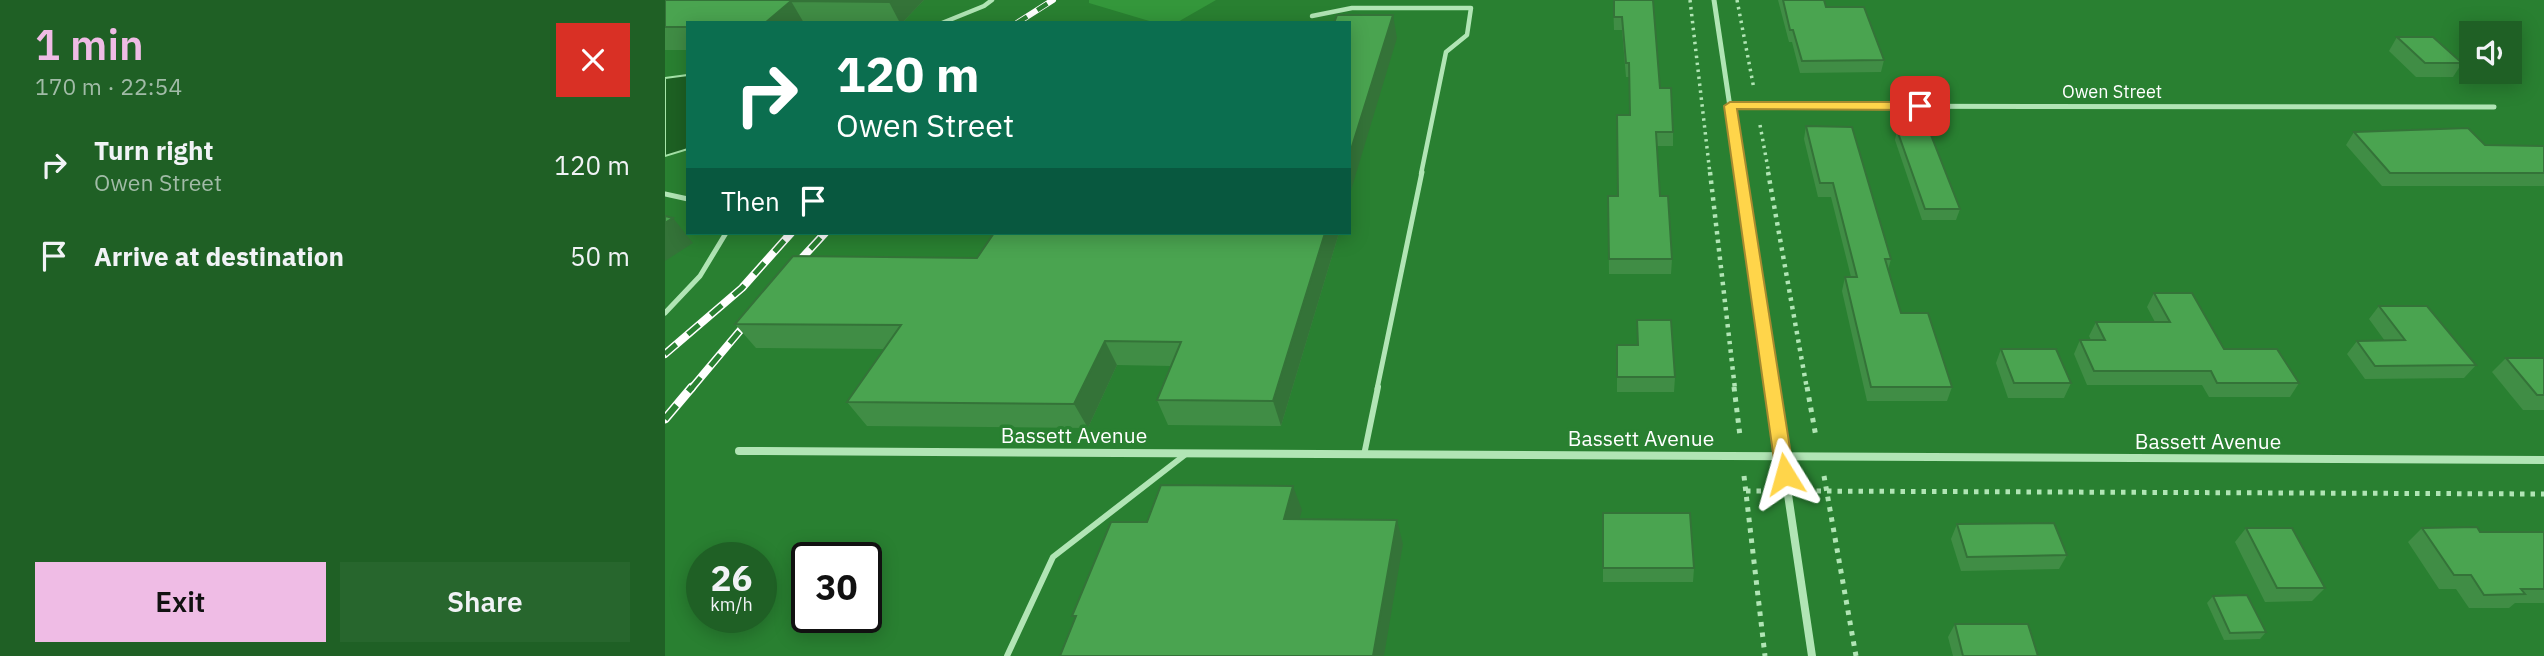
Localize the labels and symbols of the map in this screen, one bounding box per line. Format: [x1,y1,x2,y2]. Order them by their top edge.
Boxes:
pin [1890,76,1950,136]
street label: Owen Street [2062,80,2162,103]
street label: Bassett Avenue [1001,421,1147,449]
street label: Bassett Avenue [1568,424,1714,452]
street label: Bassett Avenue [2135,427,2281,455]
position arrow [1748,437,1822,511]
speed limit sign: 30 [791,542,882,633]

